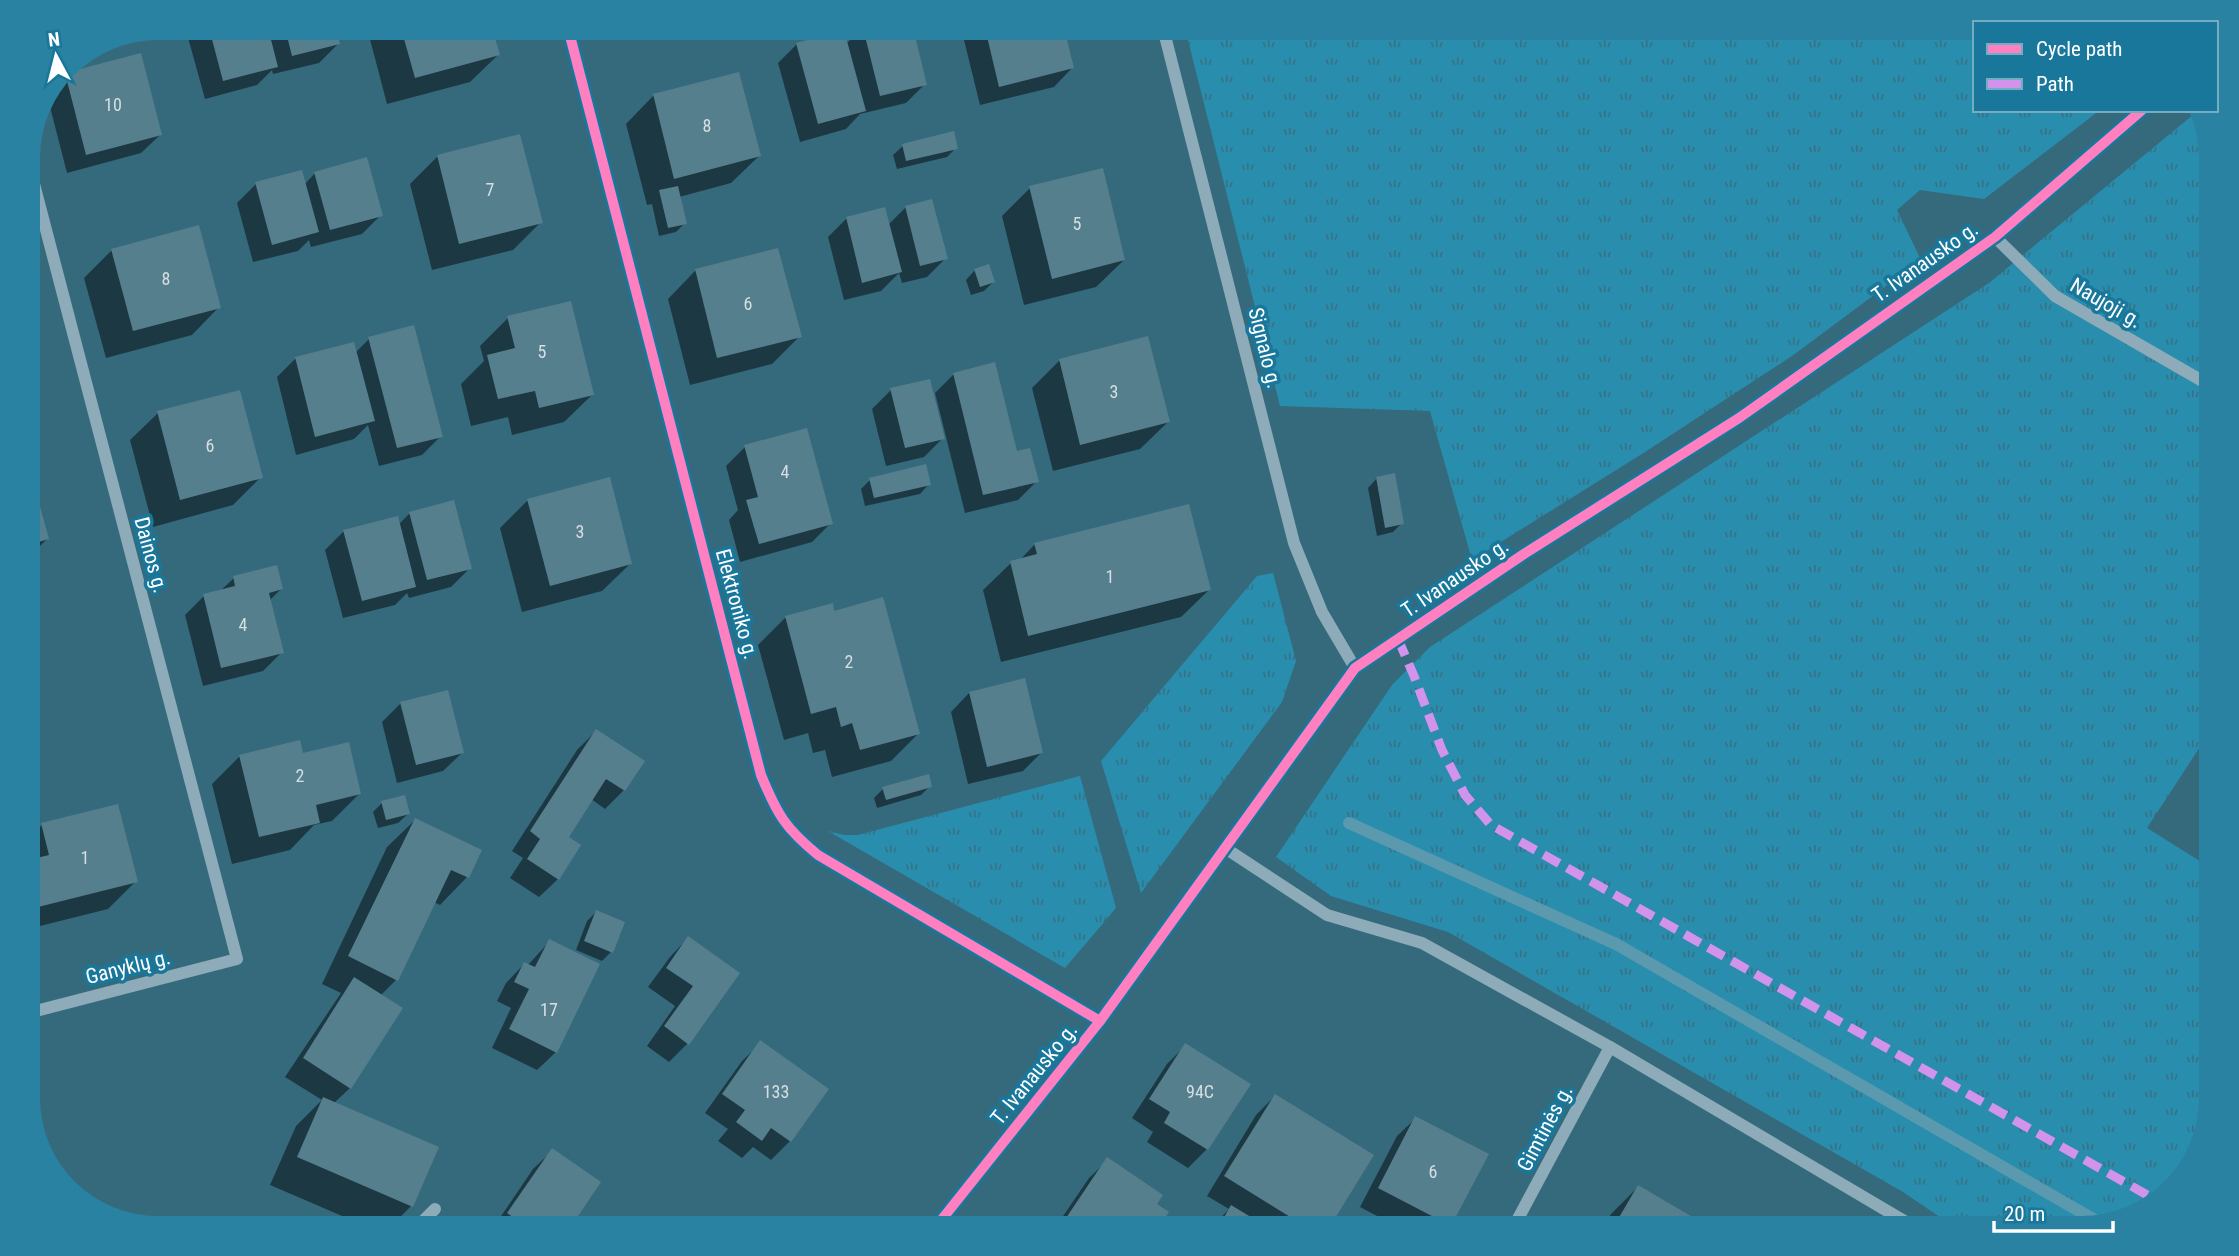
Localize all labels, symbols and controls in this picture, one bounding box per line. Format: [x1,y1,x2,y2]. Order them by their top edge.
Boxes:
north arrow [21,21,91,91]
legend [1973,21,2218,112]
text: N [47,27,61,52]
text: Cycle path [2036,37,2122,61]
text: Path [2036,72,2074,96]
house number: 10 [104,94,122,115]
house number: 8 [703,115,711,136]
house number: 7 [486,179,495,200]
house number: 5 [1073,213,1082,234]
street label: T. Ivanausko g. [1867,217,1983,307]
house number: 8 [162,268,170,289]
street label: Naujoji g. [2066,273,2146,333]
house number: 6 [744,293,752,314]
street label: Signalo g. [1243,305,1287,391]
house number: 5 [538,341,547,362]
house number: 3 [1110,381,1118,402]
house number: 6 [206,435,214,456]
house number: 4 [781,461,790,482]
street label: Dainos g. [129,514,173,596]
house number: 3 [576,521,584,542]
street label: T. Ivanausko g. [1397,533,1513,623]
street label: Elektroniko g. [711,546,763,662]
house number: 1 [1106,566,1114,587]
house number: 4 [239,614,248,635]
house number: 2 [845,651,854,672]
house number: 2 [296,765,305,786]
house number: 1 [81,847,89,868]
street label: Ganyklų g. [83,945,173,989]
house number: 17 [540,999,558,1020]
street label: T. Ivanausko g. [986,1018,1082,1130]
house number: 133 [763,1081,789,1102]
house number: 94C [1186,1081,1214,1102]
street label: Gimtinės g. [1512,1081,1578,1175]
house number: 6 [1429,1161,1437,1182]
scale bar [1994,1190,2113,1234]
text: 20 m [2004,1202,2045,1226]

